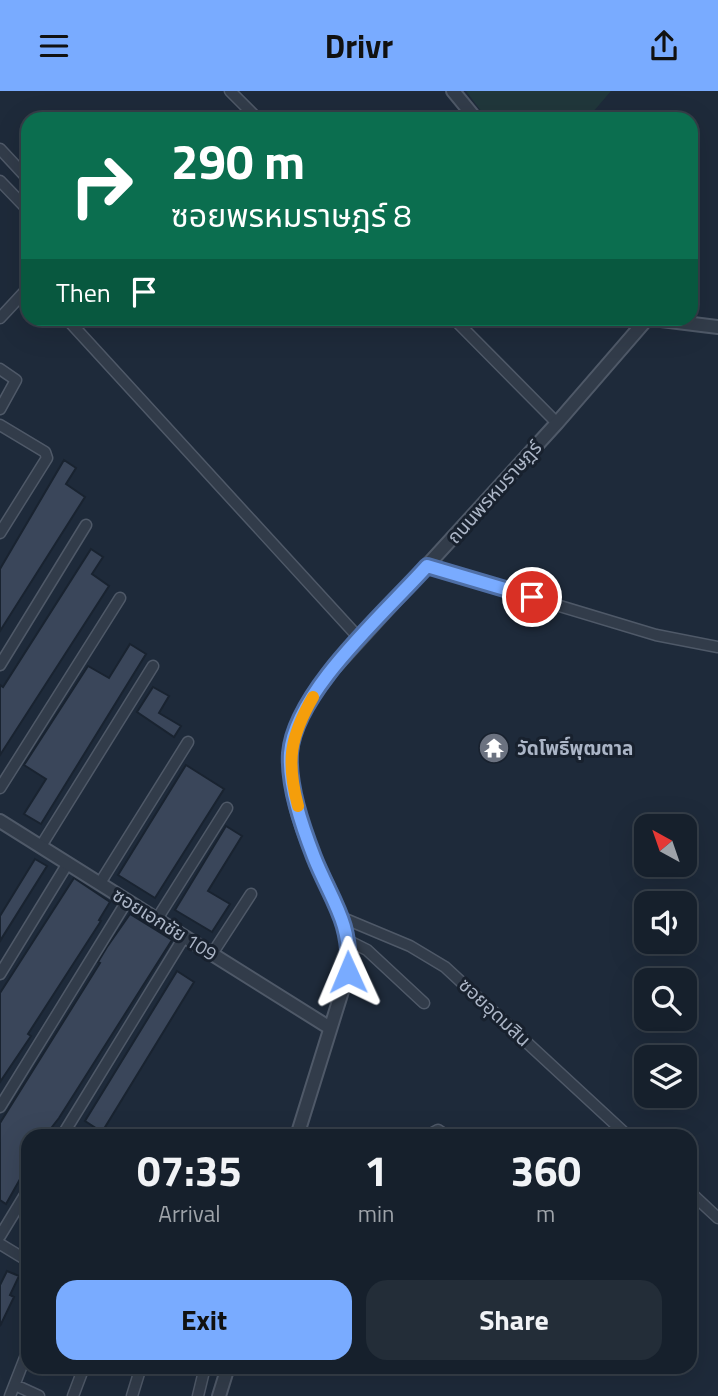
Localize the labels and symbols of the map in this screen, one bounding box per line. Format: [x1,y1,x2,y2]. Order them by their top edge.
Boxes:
street label: ถนนพรหมราษฎร์ [439,433,548,550]
pin [502,567,562,627]
temple icon: วัดโพธิ์พุฒตาล [477,731,511,765]
place label: วัดโพธิ์พุฒตาล [517,733,633,762]
north arrow [634,814,696,877]
street label: ซอยเอกชัย 109 [107,880,223,967]
position arrow [311,935,385,1009]
street label: ซอยอุดมสิน [453,970,538,1053]

